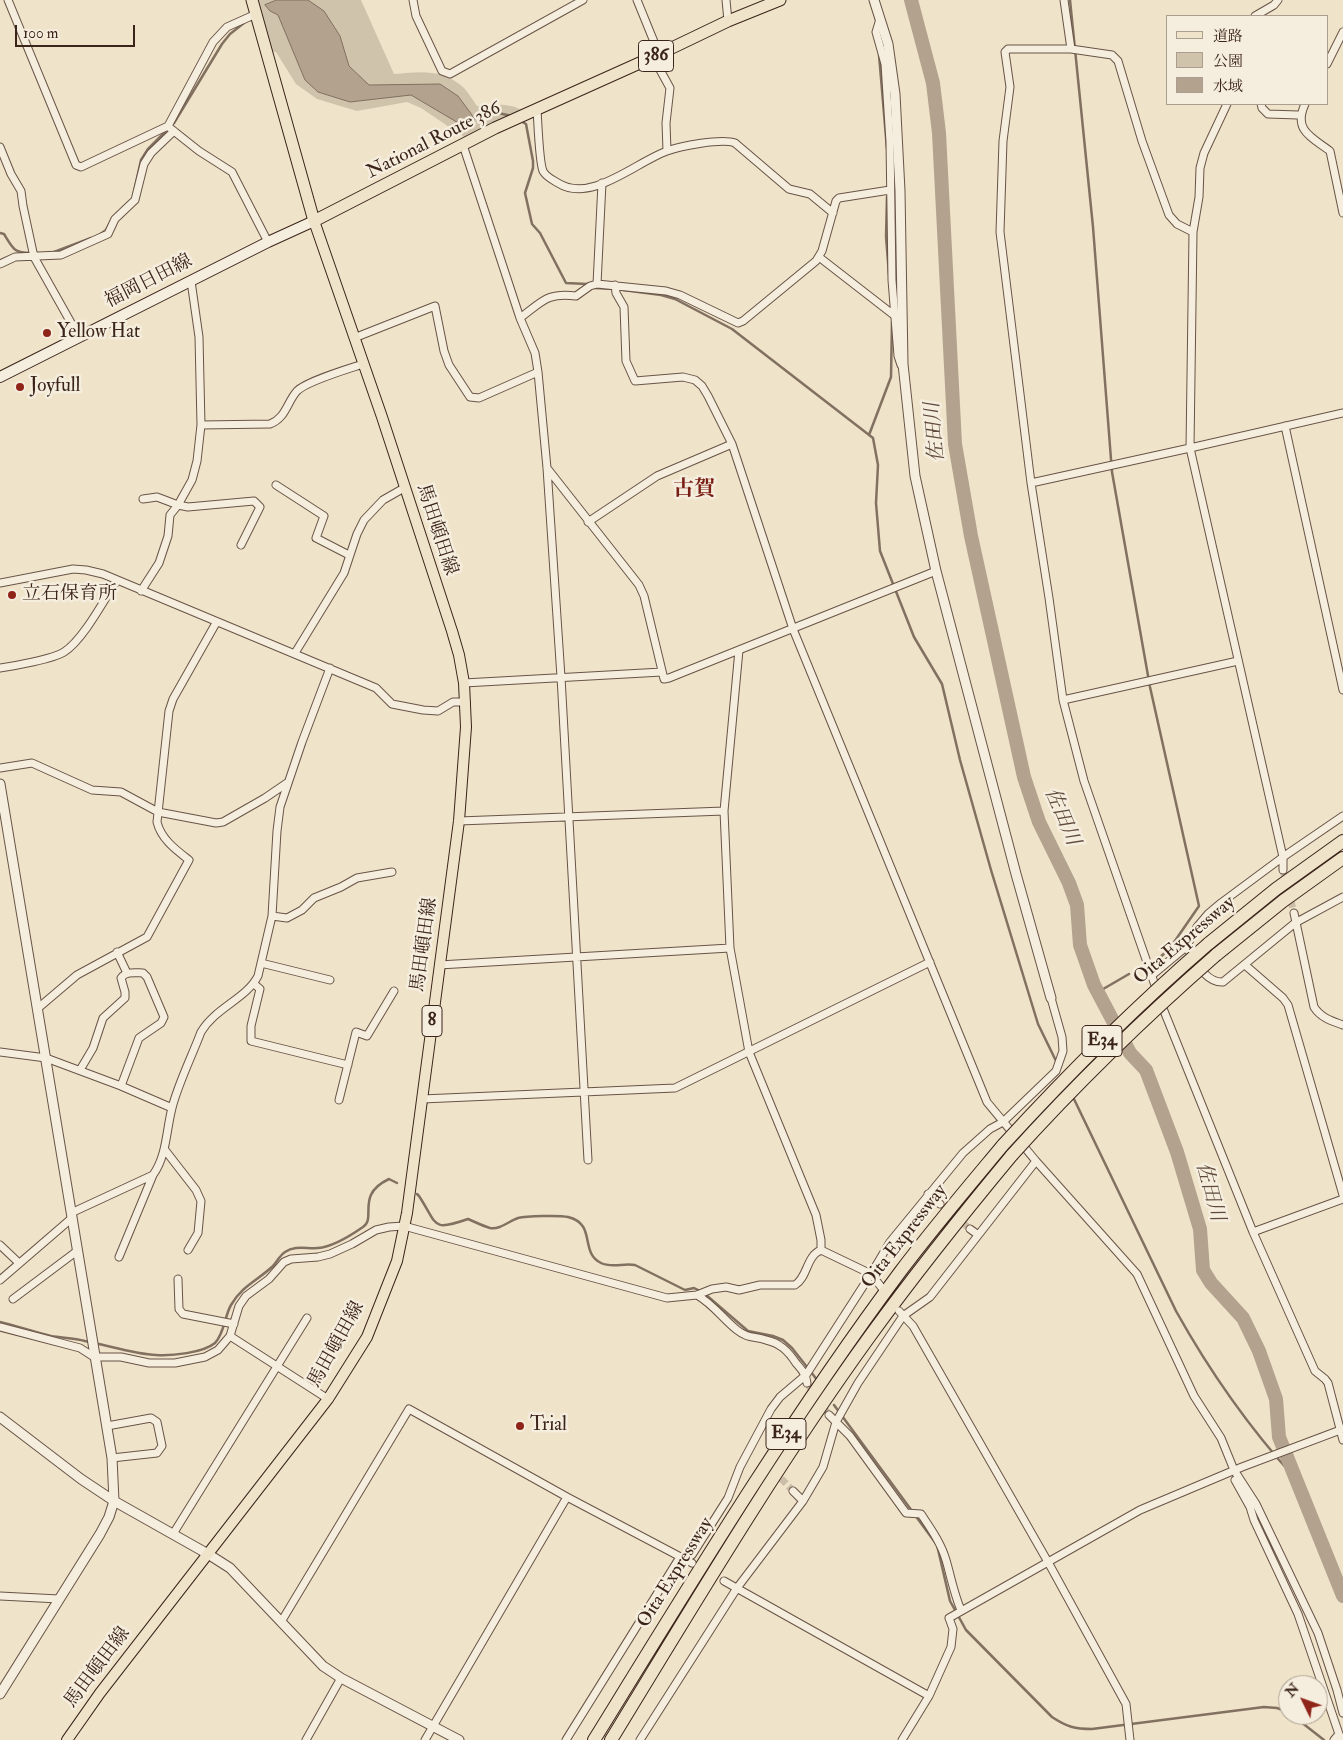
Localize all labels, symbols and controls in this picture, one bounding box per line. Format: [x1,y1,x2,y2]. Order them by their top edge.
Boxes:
scale bar [18,15,138,47]
legend [1166,15,1328,105]
text: 100 m [23,24,58,43]
text: 道路 [1213,27,1243,46]
road number: 386 [638,40,674,72]
text: 公園 [1213,52,1243,71]
text: 水域 [1213,77,1243,96]
street label: National Route 386 [363,97,505,185]
street label: 福岡日田線 [102,250,196,314]
place label: Yellow Hat [57,322,140,344]
marker: Yellow Hat [41,327,53,339]
place label: Joyfull [30,376,80,398]
marker: Joyfull [14,381,26,393]
water label: 佐田川 [921,401,951,463]
district label: 古賀 [673,477,715,503]
street label: 馬田頓田線 [410,481,462,579]
place label: 立石保育所 [22,584,117,606]
marker: 立石保育所 [6,589,18,601]
water label: 佐田川 [1038,785,1084,849]
street label: Oita Expressway [1130,892,1240,990]
street label: 馬田頓田線 [407,896,443,994]
road number: 8 [422,1006,442,1036]
road number: E34 [1082,1026,1122,1056]
water label: 佐田川 [1190,1160,1228,1224]
street label: Oita Expressway [857,1180,953,1294]
street label: 馬田頓田線 [304,1298,370,1392]
place label: Trial [530,1415,567,1437]
road number: E34 [766,1418,806,1450]
marker: Trial [514,1420,526,1432]
street label: Oita Expressway [633,1514,719,1632]
street label: 馬田頓田線 [60,1623,136,1713]
north arrow [1278,1675,1328,1725]
text: N [1282,1680,1303,1701]

